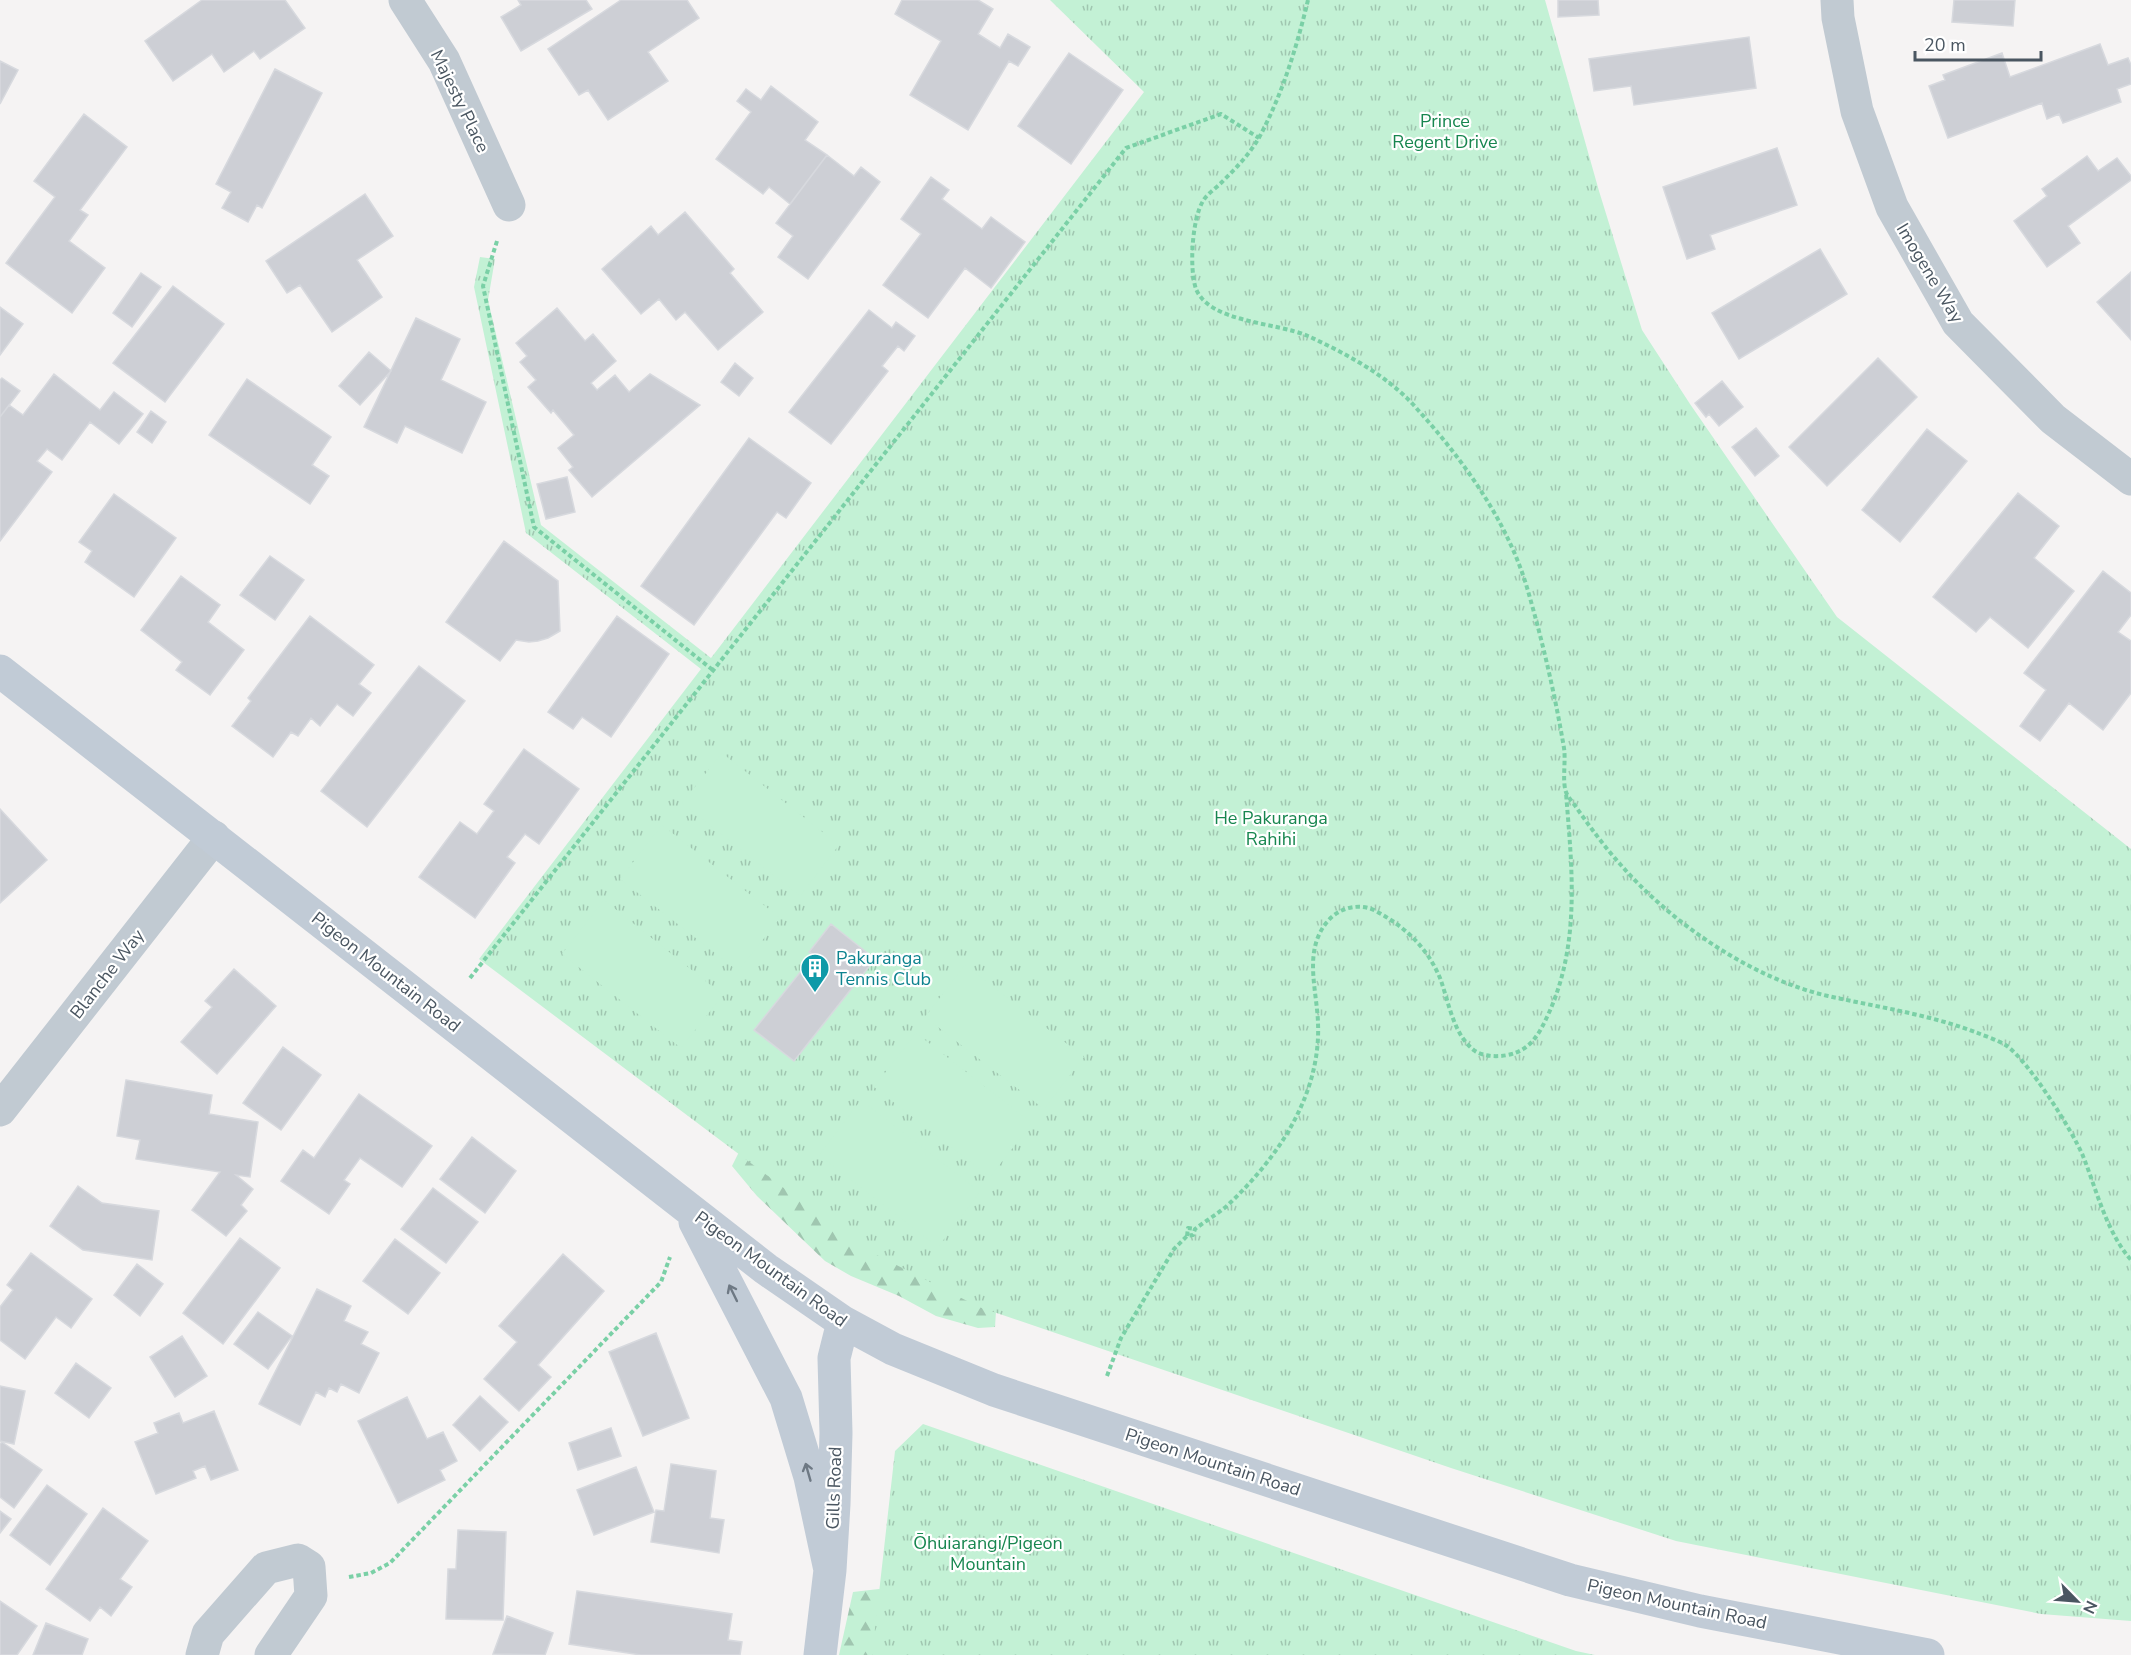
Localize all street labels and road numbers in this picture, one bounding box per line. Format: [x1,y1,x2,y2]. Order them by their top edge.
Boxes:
street label: Majesty Place [425,46,495,156]
street label: Imogene Way [1891,219,1970,328]
street label: Pigeon Mountain Road [307,906,465,1038]
street label: Blanche Way [64,924,150,1024]
street label: Pigeon Mountain Road [690,1206,852,1332]
street label: Pigeon Mountain Road [1122,1422,1304,1502]
street label: Gills Road [821,1446,847,1530]
street label: Pigeon Mountain Road [1585,1573,1769,1635]

